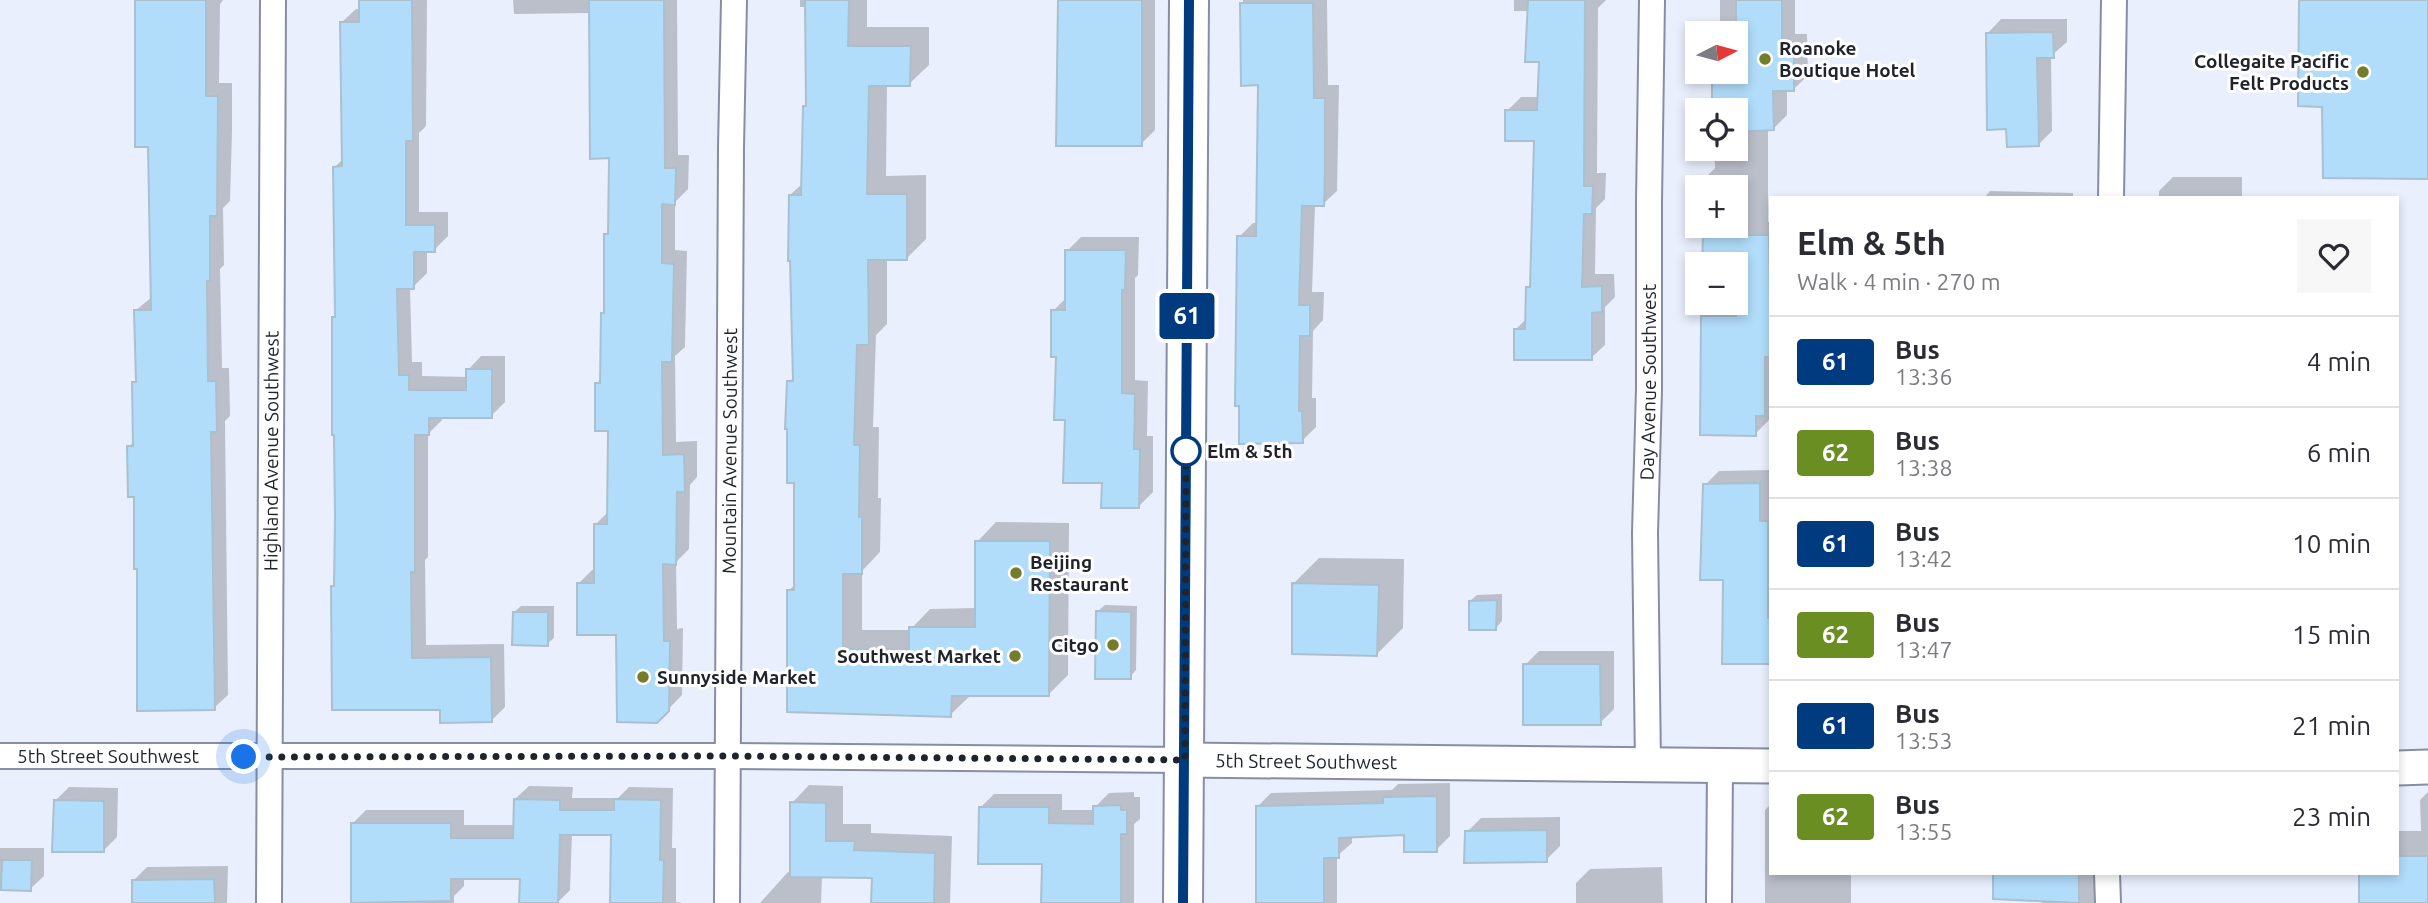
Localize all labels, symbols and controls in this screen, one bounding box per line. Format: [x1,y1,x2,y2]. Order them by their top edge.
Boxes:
north arrow [1685,21,1748,84]
map controls [1685,21,1748,315]
place label: Roanoke Boutique Hotel [1779,37,1916,81]
place label: Collegaite Pacific Felt Products [2194,50,2349,94]
marker: Roanoke Boutique Hotel [1757,51,1773,67]
marker: Collegaite Pacific Felt Products [2355,64,2371,80]
button: locate [1685,98,1748,161]
button: + [1685,175,1748,238]
button: heart [2297,219,2371,293]
text: Elm & 5th [1797,224,1946,261]
button: − [1685,252,1748,315]
text: Walk · 4 min · 270 m [1797,269,2001,294]
street label: Day Avenue Southwest [1635,283,1660,481]
line badge: 61 [1156,293,1218,339]
text: 61 [1173,302,1201,329]
street label: Mountain Avenue Southwest [718,327,741,574]
street label: Highland Avenue Southwest [259,330,283,571]
text: Bus [1895,335,1940,364]
text: 4 min [2307,347,2371,376]
text: 61 [1822,348,1849,375]
text: 13:36 [1895,364,1953,389]
text: Bus [1895,426,1940,455]
marker: Elm & 5th [1171,436,1201,466]
text: 6 min [2307,438,2371,467]
text: 62 [1822,439,1849,466]
place label: Elm & 5th [1207,440,1293,462]
text: 13:38 [1895,455,1953,480]
text: Bus [1895,517,1940,546]
text: 10 min [2292,529,2371,558]
text: 61 [1822,530,1849,557]
text: 13:42 [1895,546,1953,571]
place label: Beijing Restaurant [1030,551,1129,595]
marker: Beijing Restaurant [1008,565,1024,581]
text: Bus [1895,608,1940,637]
text: 15 min [2292,620,2371,649]
text: 62 [1822,621,1849,648]
place label: Citgo [1051,634,1099,656]
marker: Citgo [1105,637,1121,653]
text: 13:47 [1895,637,1953,662]
place label: Southwest Market [837,645,1001,667]
marker: Southwest Market [1007,648,1023,664]
place label: Sunnyside Market [657,666,816,688]
marker: Sunnyside Market [635,669,651,685]
text: Bus [1895,699,1940,728]
text: 21 min [2292,711,2371,740]
text: 61 [1822,712,1849,739]
text: 13:53 [1895,728,1953,753]
your location [226,739,261,774]
street label: 5th Street Southwest [17,745,200,767]
street label: 5th Street Southwest [1215,749,1398,773]
text: Bus [1895,790,1940,819]
text: 23 min [2292,802,2371,831]
text: 62 [1822,803,1849,830]
text: 13:55 [1895,819,1953,844]

